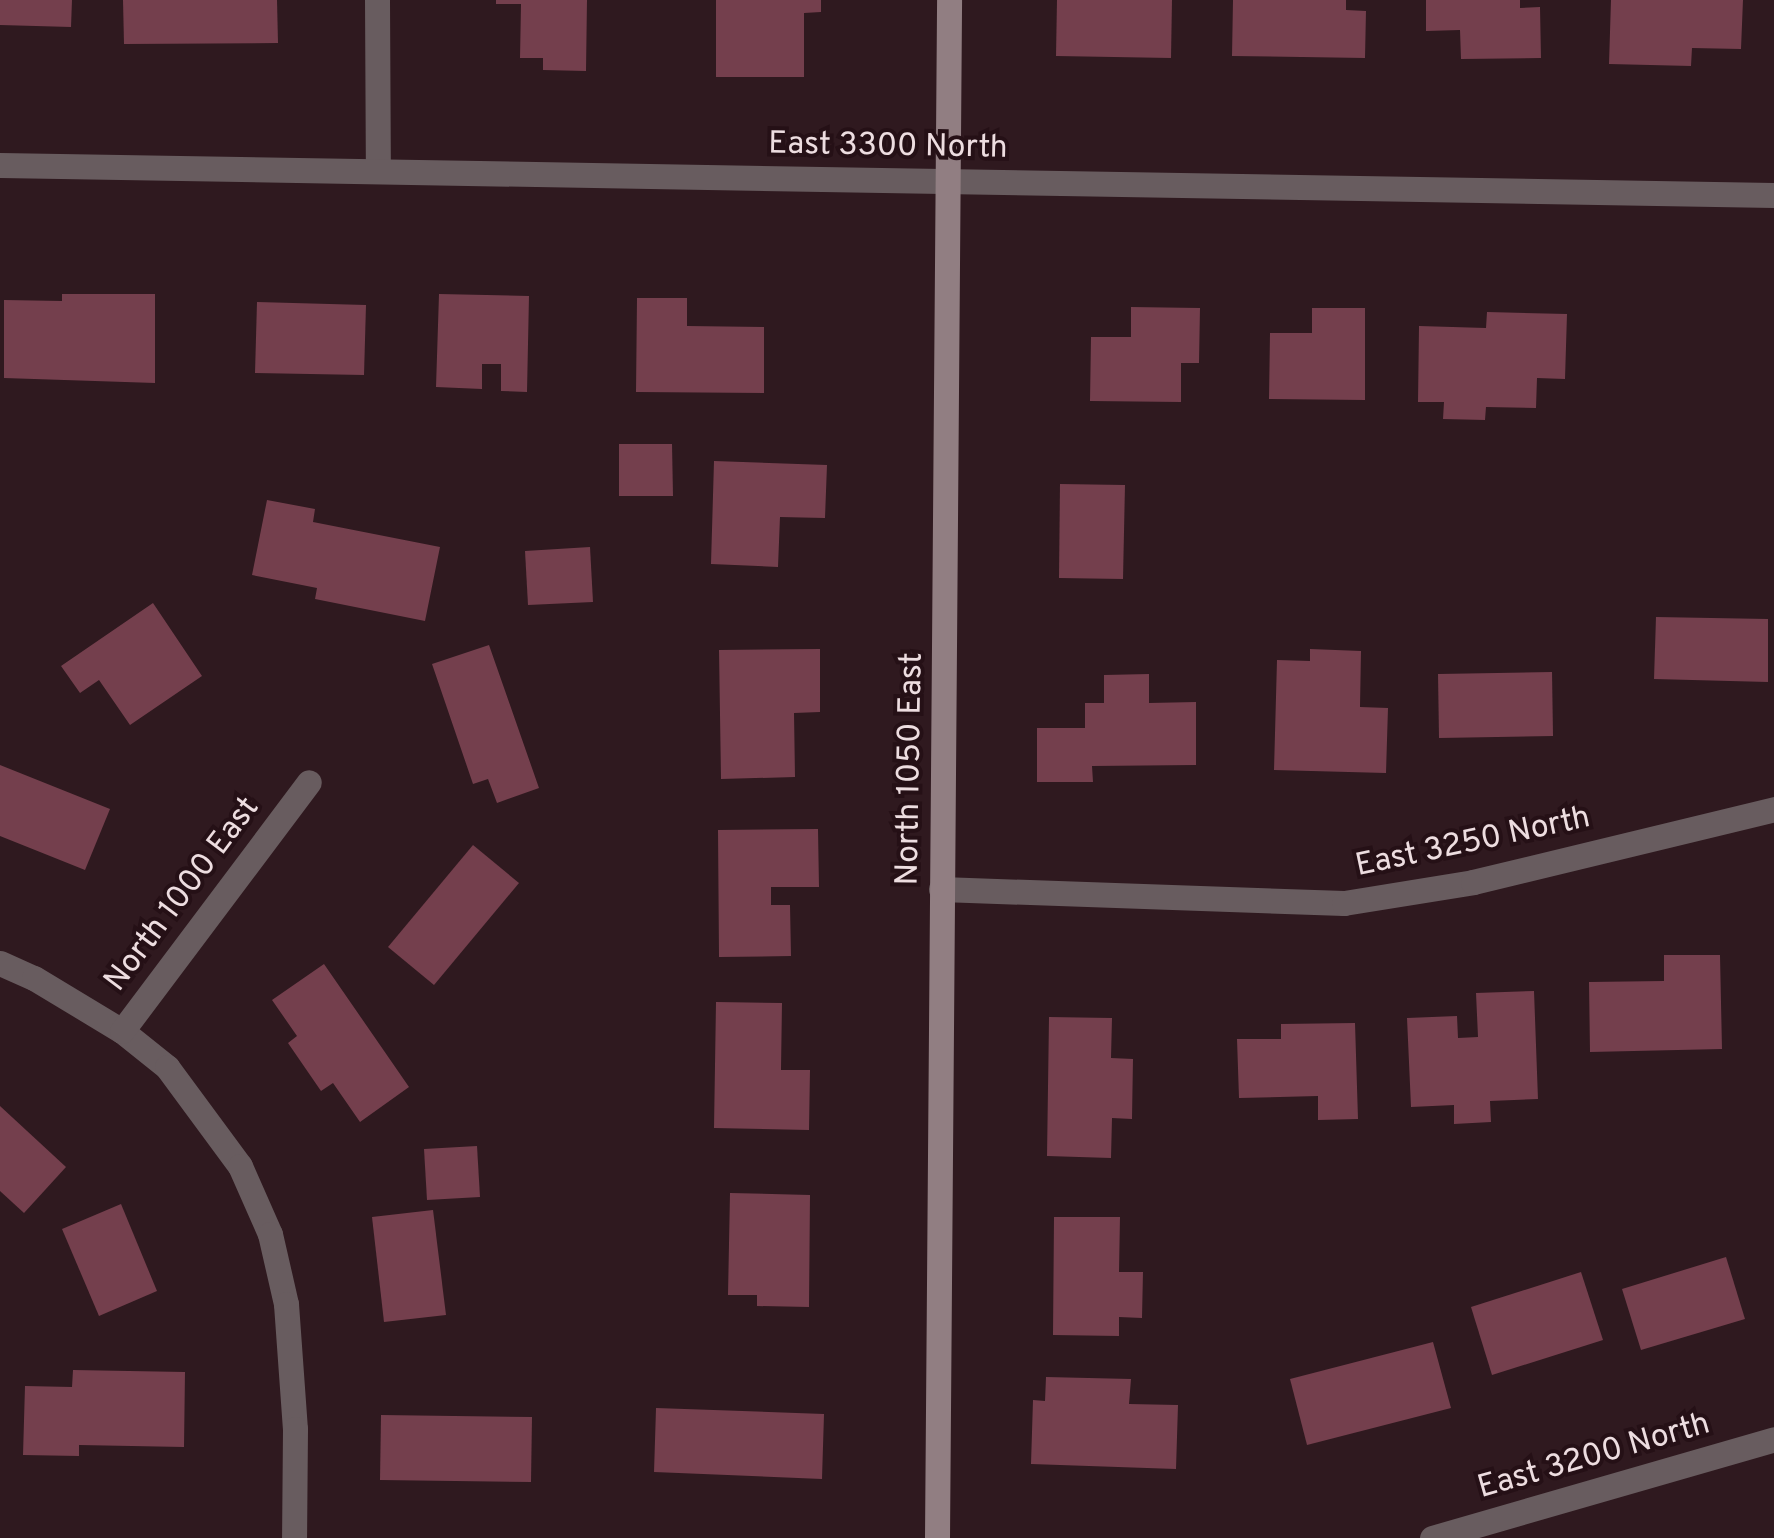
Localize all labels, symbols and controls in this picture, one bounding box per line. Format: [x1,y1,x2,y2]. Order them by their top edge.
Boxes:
street label: East 3300 North [768,126,1008,168]
street label: North 1050 East [890,652,932,886]
street label: North 1000 East [97,790,269,1000]
street label: East 3250 North [1352,799,1594,887]
street label: East 3200 North [1474,1406,1714,1508]

